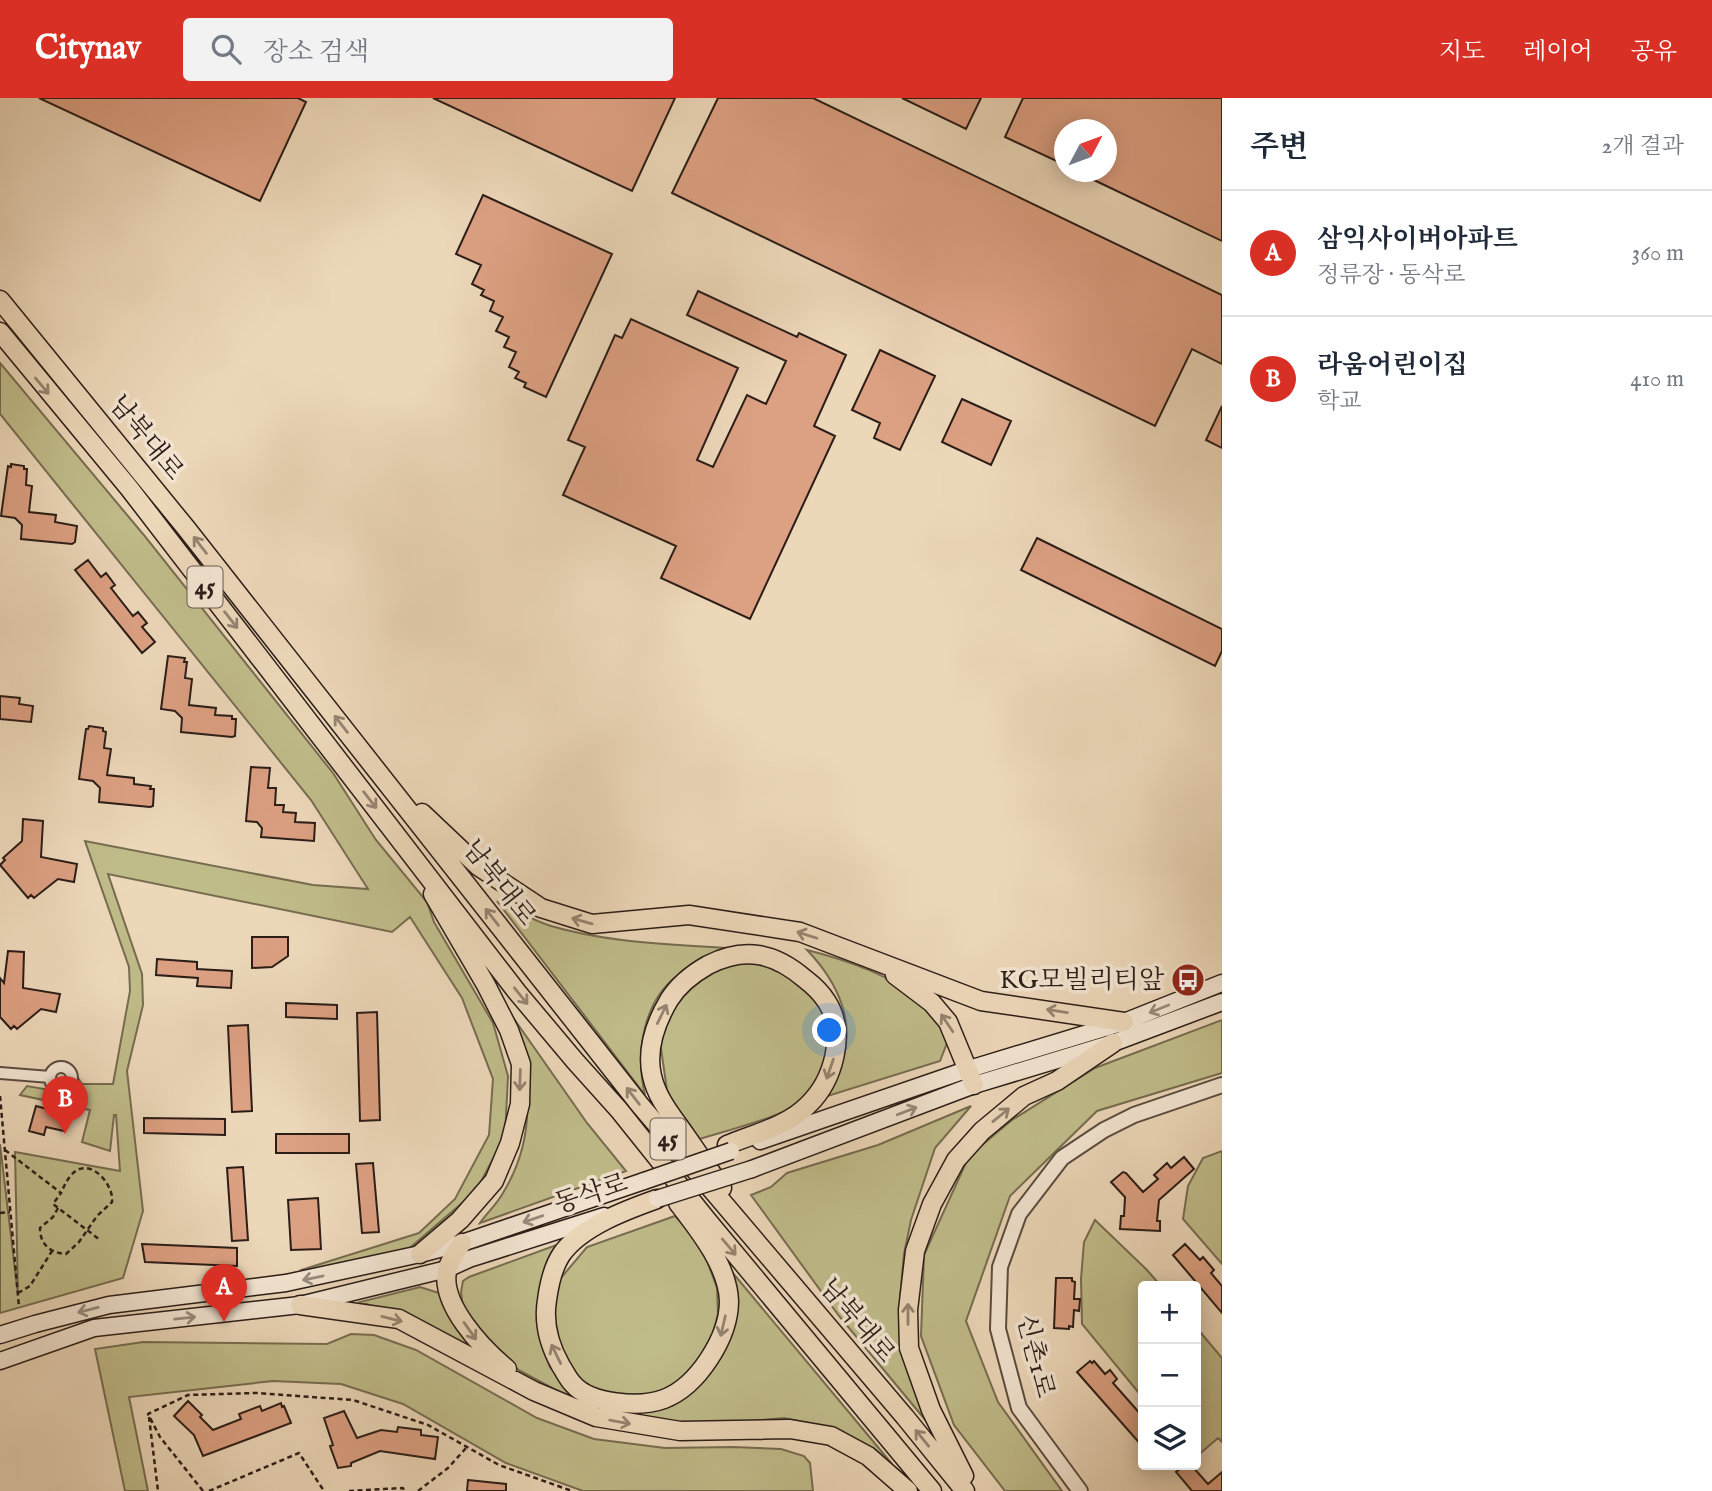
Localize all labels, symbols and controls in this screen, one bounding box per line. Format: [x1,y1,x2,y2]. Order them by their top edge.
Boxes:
search box [183,18,673,81]
text: Citynav [35,28,141,70]
icon: search [207,30,245,68]
text: 장소 검색 [263,36,369,69]
text: 지도 [1439,37,1485,68]
text: 레이어 [1523,37,1593,68]
text: 공유 [1631,37,1677,68]
north arrow [1054,119,1117,182]
text: 주변 [1250,129,1308,167]
text: 2개 결과 [1602,132,1684,161]
text: 삼익사이버아파트 [1317,223,1518,256]
text: A [1265,239,1281,268]
text: 360 m [1632,239,1684,268]
text: 정류장 · 동삭로 [1317,261,1465,290]
text: 라움어린이집 [1317,349,1468,382]
text: B [1265,365,1281,394]
text: 410 m [1630,365,1684,394]
one-way arrow [34,376,50,394]
text: 학교 [1317,387,1361,416]
street label: 남북대로 [102,389,190,487]
one-way arrow [192,537,207,555]
road number: 45 [188,566,222,608]
one-way arrow [223,611,238,629]
one-way arrow [333,715,349,733]
one-way arrow [363,790,378,809]
street label: 남북대로 [455,833,543,933]
one-way arrow [484,909,499,927]
one-way arrow [571,913,593,926]
one-way arrow [796,928,818,940]
bus stop icon: KG모빌리티앞 [1169,961,1207,999]
place label: KG모빌리티앞 [1000,964,1165,997]
one-way arrow [514,987,529,1005]
one-way arrow [1148,1003,1170,1016]
one-way arrow [656,1004,670,1025]
one-way arrow [1046,1004,1069,1017]
your location [812,1013,846,1047]
one-way arrow [940,1014,954,1033]
one-way arrow [823,1058,835,1080]
one-way arrow [514,1068,527,1091]
pin: B [42,1076,88,1134]
one-way arrow [625,1087,640,1106]
one-way arrow [896,1103,918,1116]
one-way arrow [991,1107,1009,1123]
road number: 45 [650,1119,686,1160]
street label: 동삭로 [550,1167,632,1221]
one-way arrow [522,1214,544,1226]
one-way arrow [721,1237,737,1255]
pin: A [201,1264,247,1322]
one-way arrow [302,1271,325,1285]
street label: 남북대로 [812,1272,902,1370]
map controls [1138,1281,1201,1470]
button: + [1138,1281,1201,1344]
one-way arrow [902,1303,915,1326]
one-way arrow [77,1304,100,1317]
one-way arrow [173,1311,195,1324]
street label: 신촌1로 [1009,1311,1061,1401]
one-way arrow [380,1312,403,1326]
one-way arrow [716,1315,729,1337]
one-way arrow [463,1321,477,1340]
one-way arrow [548,1344,562,1365]
button: − [1138,1344,1201,1407]
button: layers [1138,1407,1201,1470]
one-way arrow [608,1415,631,1429]
one-way arrow [915,1429,930,1448]

